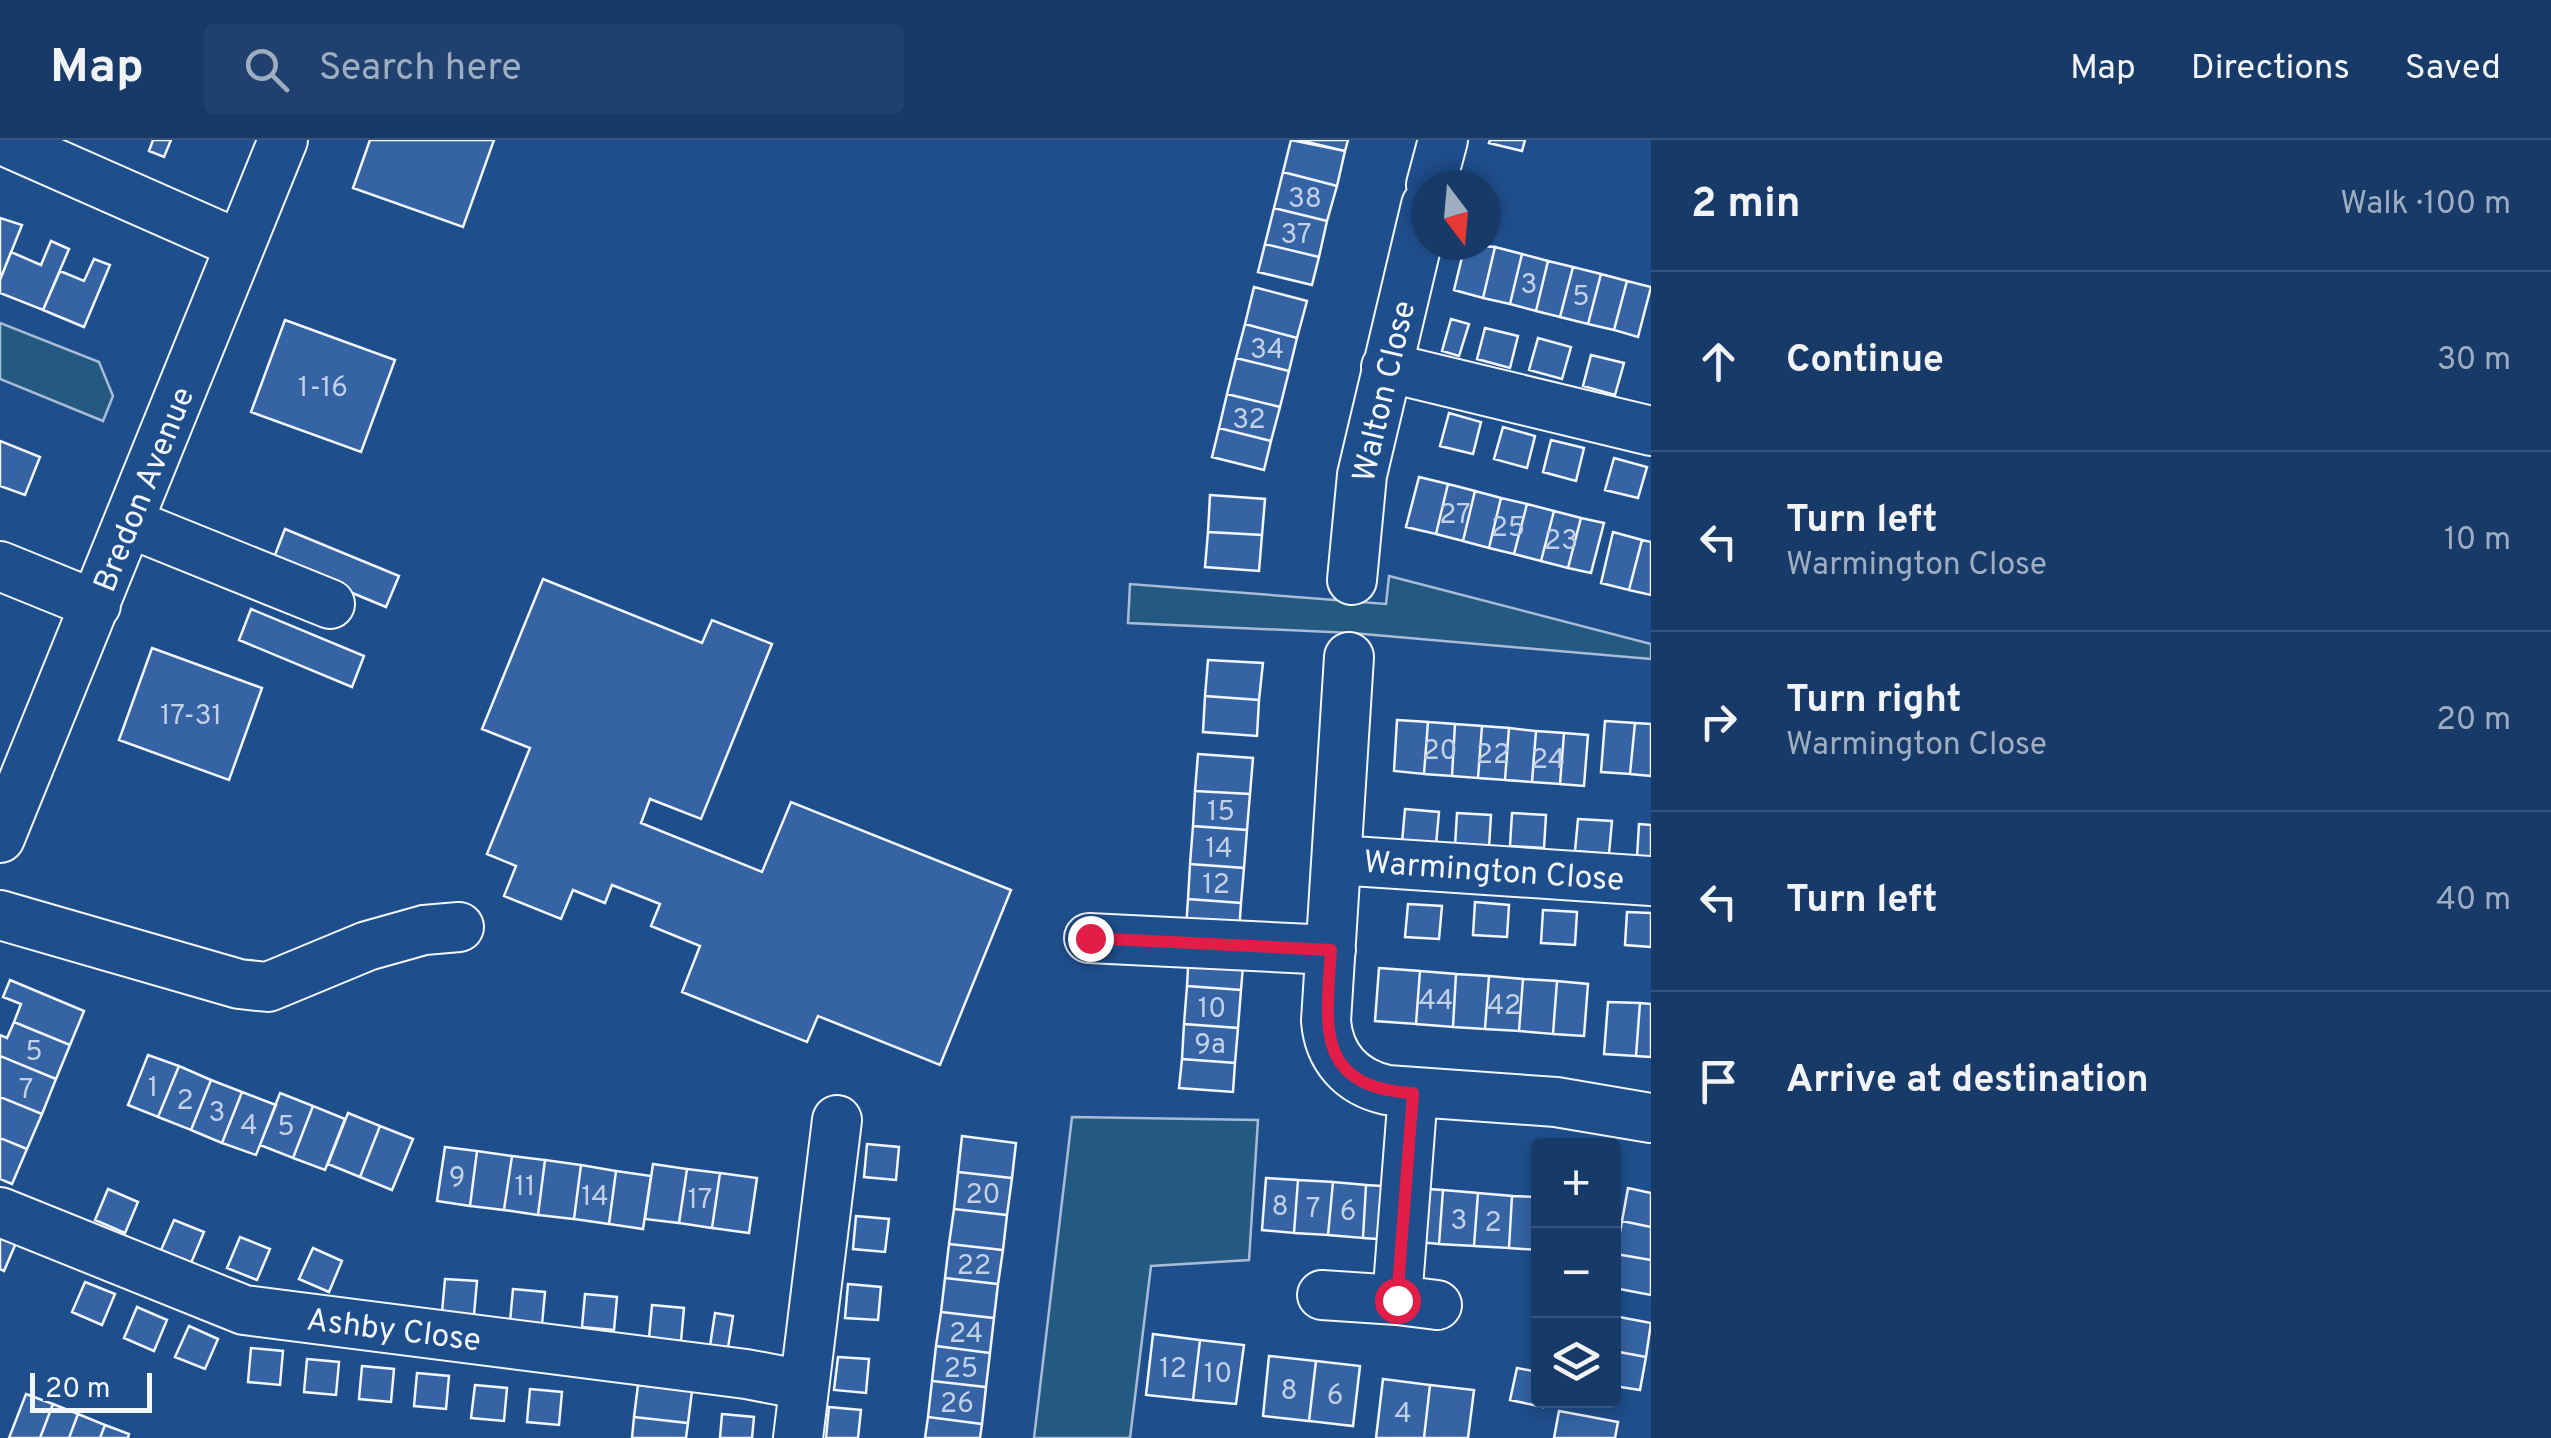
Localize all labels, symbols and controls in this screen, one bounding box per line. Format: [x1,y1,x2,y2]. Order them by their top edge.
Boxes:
search box [204,24,904,114]
text: Map [50,39,144,99]
icon: search [239,42,294,97]
text: Search here [319,45,522,94]
text: Map [2070,47,2136,91]
text: Directions [2191,47,2350,91]
text: Saved [2405,47,2501,91]
north arrow [1411,170,1501,260]
text: 2 min [1691,179,1801,232]
house number: 38 [1288,182,1322,218]
text: Walk · 100 m [2340,185,2511,225]
house number: 37 [1280,218,1312,254]
house number: 3 [1521,268,1537,304]
house number: 5 [1572,280,1590,316]
street label: Walton Close [1346,297,1426,486]
house number: 34 [1250,333,1284,369]
icon: ahead [1691,334,1746,389]
text: Continue [1786,337,1944,386]
text: 30 m [2437,341,2511,381]
house number: 1-16 [298,371,348,407]
street label: Bredon Avenue [87,382,205,598]
house number: 32 [1232,403,1266,439]
text: Turn left [1786,497,1938,546]
house number: 27 [1439,498,1471,534]
house number: 25 [1491,511,1525,547]
icon: left [1691,514,1746,569]
text: 10 m [2444,521,2511,561]
house number: 23 [1544,524,1578,560]
text: Warmington Close [1786,546,2047,586]
text: Turn right [1786,677,1961,726]
icon: right [1691,694,1746,749]
house number: 17-31 [160,699,222,735]
text: 20 m [2436,701,2511,741]
text: Warmington Close [1786,726,2047,766]
house number: 20 [1422,734,1458,770]
house number: 22 [1476,738,1510,774]
house number: 24 [1531,743,1565,779]
house number: 15 [1207,795,1235,831]
house number: 14 [1205,832,1233,868]
street label: Warmington Close [1362,844,1625,902]
house number: 12 [1202,868,1230,904]
icon: left [1691,874,1746,929]
text: Turn left [1786,877,1938,926]
text: 40 m [2436,881,2511,921]
route end [1068,916,1114,962]
house number: 44 [1419,984,1453,1020]
house number: 42 [1487,989,1521,1025]
house number: 10 [1198,992,1226,1028]
house number: 9a [1194,1028,1226,1064]
house number: 5 [25,1035,43,1071]
icon: arrive [1691,1054,1746,1109]
text: Arrive at destination [1786,1057,2149,1106]
house number: 1 [148,1071,158,1107]
house number: 7 [19,1073,33,1109]
house number: 2 [176,1084,194,1120]
house number: 3 [209,1096,225,1132]
house number: 4 [240,1109,258,1145]
house number: 5 [277,1110,295,1146]
map controls [1531,1138,1621,1408]
button: + [1531,1138,1621,1228]
house number: 9 [449,1161,465,1197]
house number: 11 [515,1170,535,1206]
house number: 20 [965,1178,1001,1214]
house number: 14 [581,1180,609,1216]
house number: 17 [688,1183,712,1219]
house number: 8 [1271,1190,1289,1226]
house number: 7 [1306,1192,1320,1228]
house number: 6 [1340,1195,1356,1231]
house number: 3 [1451,1204,1467,1240]
house number: 2 [1484,1206,1502,1242]
button: − [1531,1228,1621,1318]
house number: 22 [957,1249,991,1285]
route start [1375,1278,1421,1324]
street label: Ashby Close [304,1301,483,1363]
house number: 24 [949,1317,983,1353]
button: layers [1531,1318,1621,1408]
house number: 25 [944,1352,978,1388]
house number: 12 [1159,1352,1187,1388]
house number: 10 [1204,1357,1232,1393]
scale bar [30,1368,152,1412]
text: 20 m [45,1372,110,1408]
house number: 8 [1280,1374,1298,1410]
house number: 6 [1327,1379,1343,1415]
house number: 26 [940,1387,974,1423]
house number: 4 [1394,1397,1412,1433]

